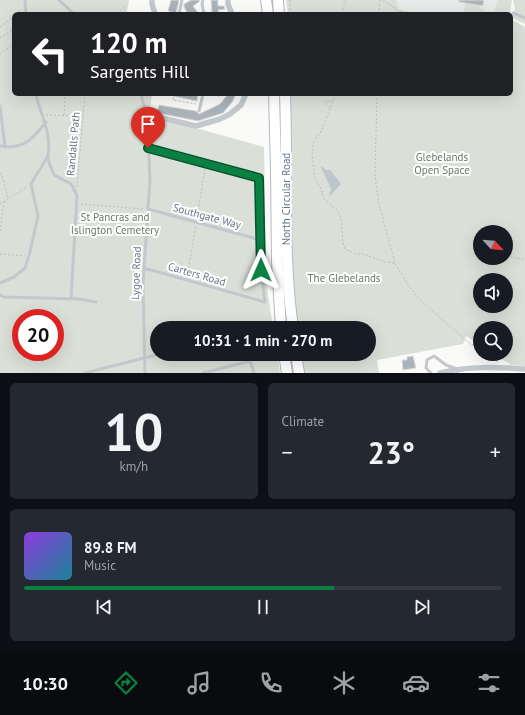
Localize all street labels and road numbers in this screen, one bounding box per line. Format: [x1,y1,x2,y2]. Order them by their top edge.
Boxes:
street label: Randalls Path [63,111,83,177]
street label: North Circular Road [279,153,293,245]
street label: Southgate Way [171,200,243,232]
street label: Lygoe Road [128,246,144,300]
street label: Carters Road [167,259,228,289]

